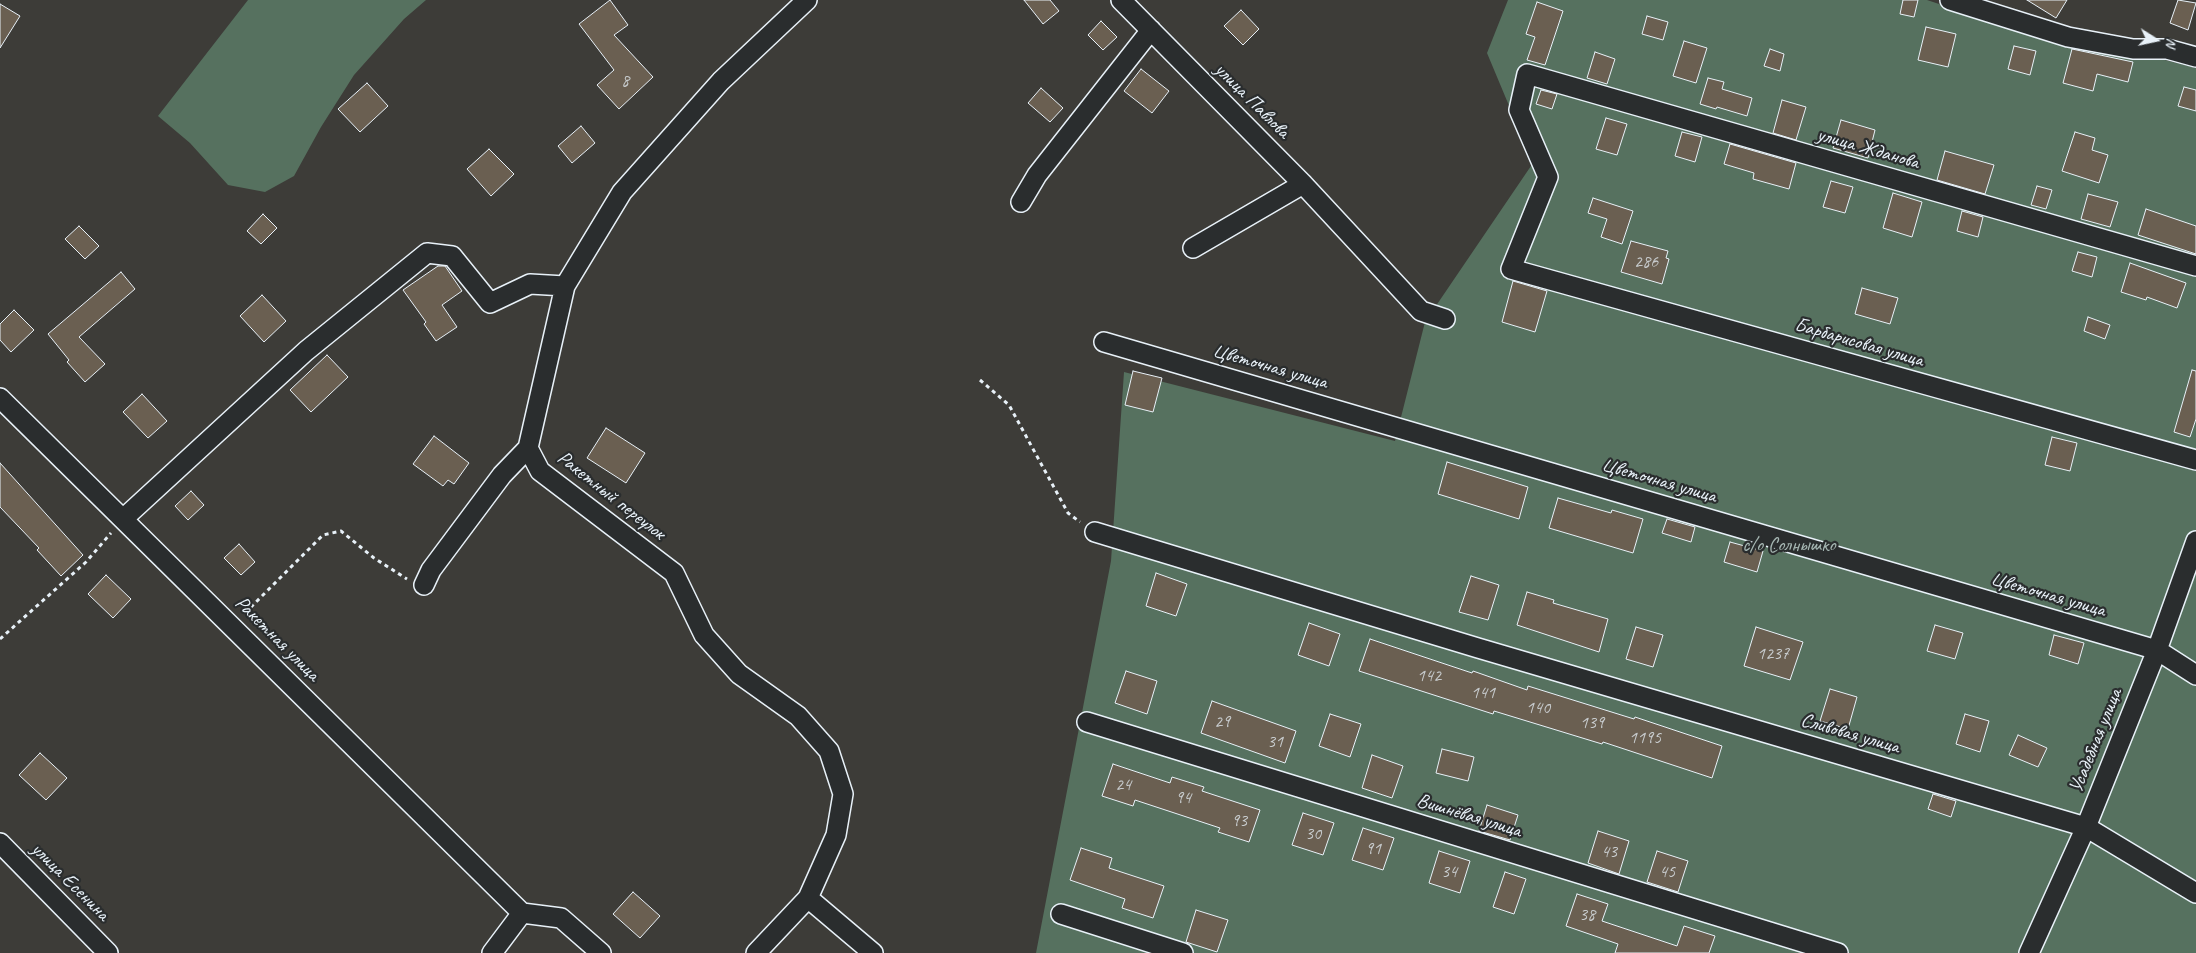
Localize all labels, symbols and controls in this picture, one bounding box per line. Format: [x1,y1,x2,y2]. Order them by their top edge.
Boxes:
north arrow [2131,15,2181,65]
text: N [2162,37,2180,48]
street label: улица Павлова [1209,58,1295,144]
house number: 8 [621,70,629,92]
street label: улица Жданова [1814,123,1922,175]
house number: 286 [1634,251,1658,273]
street label: Барбарисовая улица [1792,313,1926,373]
street label: Цветочная улица [1210,339,1330,395]
street label: Ракетный переулок [552,446,670,546]
street label: Цветочная улица [1599,453,1719,509]
park label: с/о Солнышко [1742,534,1836,558]
street label: Цветочная улица [1988,567,2108,623]
street label: Ракетная улица [230,592,324,686]
house number: 1237 [1757,643,1789,665]
house number: 142 [1417,665,1441,687]
house number: 141 [1471,682,1495,704]
street label: Усадебная улица [2064,685,2128,797]
house number: 140 [1526,697,1550,719]
street label: Сливовая улица [1798,708,1902,760]
house number: 29 [1214,711,1230,733]
house number: 139 [1580,712,1604,734]
house number: 1195 [1629,727,1661,749]
house number: 31 [1267,731,1283,753]
house number: 24 [1115,774,1131,796]
house number: 94 [1175,787,1191,809]
street label: Вишнёвая улица [1414,789,1524,843]
house number: 93 [1231,810,1247,832]
house number: 30 [1305,823,1321,845]
street label: улица Есенина [26,838,114,926]
house number: 91 [1365,838,1381,860]
house number: 43 [1601,841,1617,863]
house number: 34 [1441,861,1457,883]
house number: 45 [1659,861,1675,883]
house number: 38 [1579,904,1595,926]

